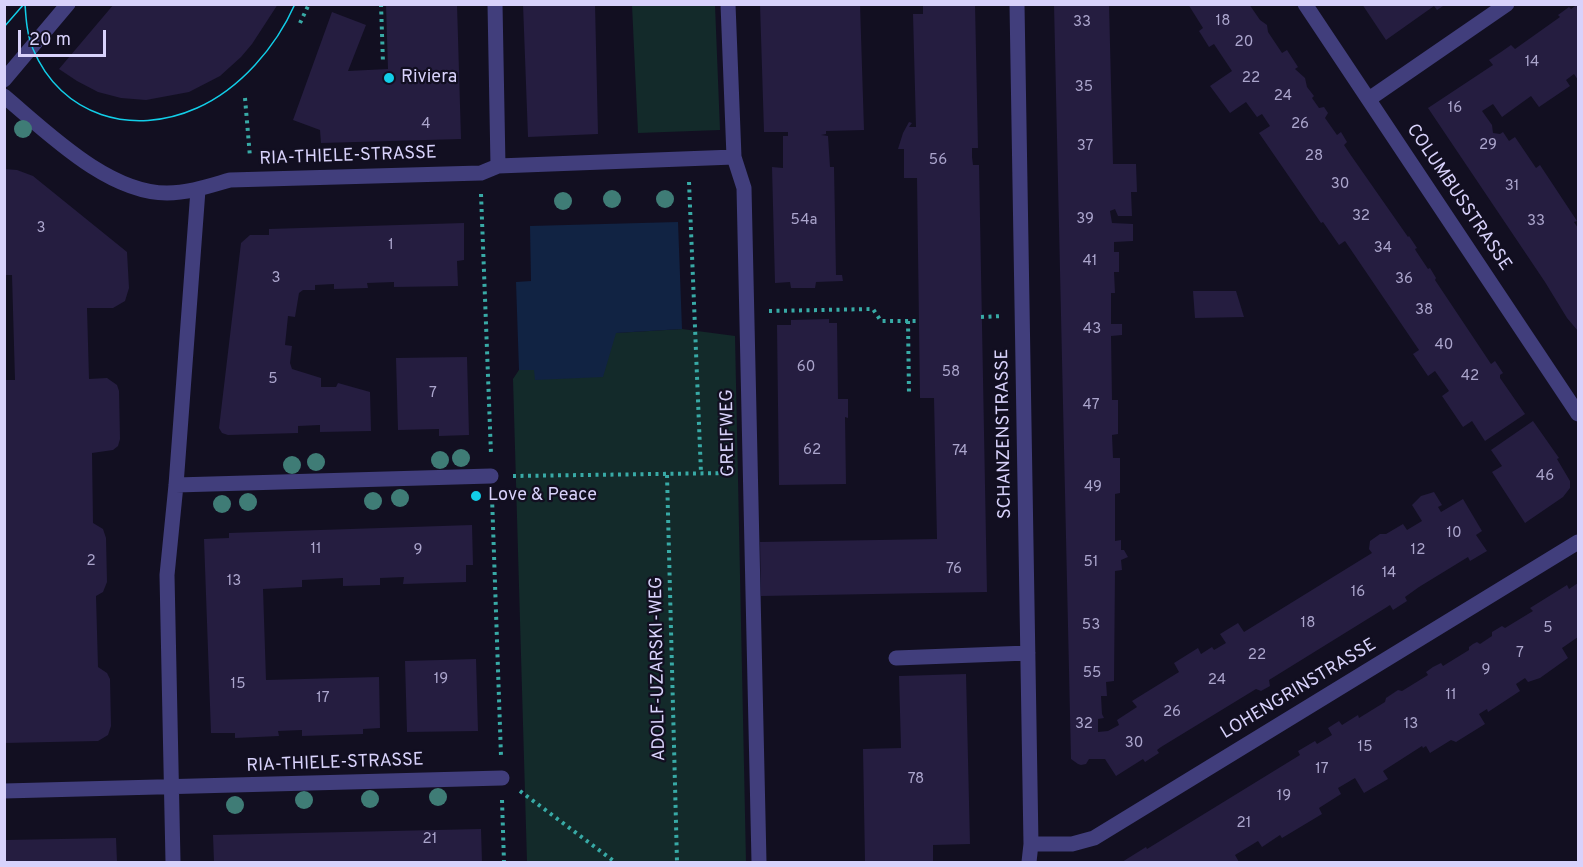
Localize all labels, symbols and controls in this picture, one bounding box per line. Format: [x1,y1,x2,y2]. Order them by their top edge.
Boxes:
house number: 18 [1216,13,1230,31]
house number: 33 [1073,14,1091,32]
scale bar [21,18,110,56]
text: 20 m [29,29,71,52]
house number: 20 [1235,34,1253,52]
house number: 14 [1525,54,1539,72]
place label: Riviera [401,67,457,89]
house number: 22 [1242,70,1260,88]
marker: Riviera [382,71,396,85]
house number: 35 [1075,79,1093,97]
house number: 24 [1274,88,1292,106]
house number: 16 [1448,100,1462,118]
house number: 4 [421,116,431,134]
house number: 26 [1291,116,1309,134]
street label: COLUMBUSSTRASSE [1401,120,1515,276]
house number: 29 [1479,137,1497,155]
house number: 37 [1077,138,1093,156]
street label: RIA-THIELE-STRASSE [259,143,437,171]
house number: 28 [1305,148,1323,166]
house number: 56 [929,152,947,170]
house number: 30 [1331,176,1349,194]
house number: 31 [1505,178,1519,196]
house number: 32 [1352,208,1370,226]
house number: 39 [1076,211,1094,229]
house number: 54a [791,212,817,230]
house number: 33 [1527,213,1545,231]
house number: 3 [36,220,46,238]
house number: 1 [388,237,394,255]
house number: 34 [1374,240,1392,258]
house number: 41 [1083,253,1097,271]
house number: 3 [271,270,281,288]
house number: 36 [1395,271,1413,289]
house number: 38 [1415,302,1433,320]
house number: 43 [1083,321,1101,339]
house number: 40 [1435,337,1453,355]
street label: SCHANZENSTRASSE [993,349,1017,519]
house number: 60 [797,359,815,377]
house number: 58 [942,364,960,382]
house number: 42 [1461,368,1479,386]
house number: 5 [268,371,278,389]
house number: 7 [429,385,437,403]
street label: GREIFWEG [717,389,741,477]
house number: 47 [1083,397,1099,415]
house number: 62 [803,442,821,460]
house number: 74 [952,443,968,461]
house number: 46 [1536,468,1554,486]
house number: 49 [1084,479,1102,497]
place label: Love & Peace [488,485,597,507]
marker: Love & Peace [469,489,483,503]
house number: 10 [1446,525,1462,543]
house number: 11 [310,541,322,559]
house number: 9 [414,542,422,560]
house number: 12 [1411,542,1425,560]
house number: 2 [86,553,96,571]
house number: 51 [1084,554,1098,572]
house number: 76 [946,561,962,579]
house number: 14 [1382,565,1396,583]
house number: 13 [227,573,241,591]
street label: ADOLF-UZARSKI-WEG [647,576,671,762]
house number: 16 [1351,584,1365,602]
house number: 18 [1301,615,1315,633]
house number: 53 [1082,617,1100,635]
house number: 5 [1543,620,1553,638]
street label: LOHENGRINSTRASSE [1217,635,1381,745]
house number: 7 [1516,645,1524,663]
house number: 22 [1248,647,1266,665]
house number: 9 [1482,662,1490,680]
house number: 55 [1083,665,1101,683]
house number: 19 [434,671,448,689]
house number: 24 [1208,672,1226,690]
house number: 15 [231,676,245,694]
house number: 11 [1445,687,1457,705]
house number: 17 [316,690,330,708]
house number: 26 [1163,704,1181,722]
house number: 32 [1075,716,1093,734]
house number: 13 [1404,716,1418,734]
house number: 30 [1125,735,1143,753]
house number: 15 [1358,739,1372,757]
street label: RIA-THIELE-STRASSE [246,750,424,778]
house number: 17 [1315,761,1329,779]
house number: 78 [908,771,924,789]
house number: 19 [1277,788,1291,806]
house number: 21 [1237,815,1251,833]
house number: 21 [423,831,437,849]

